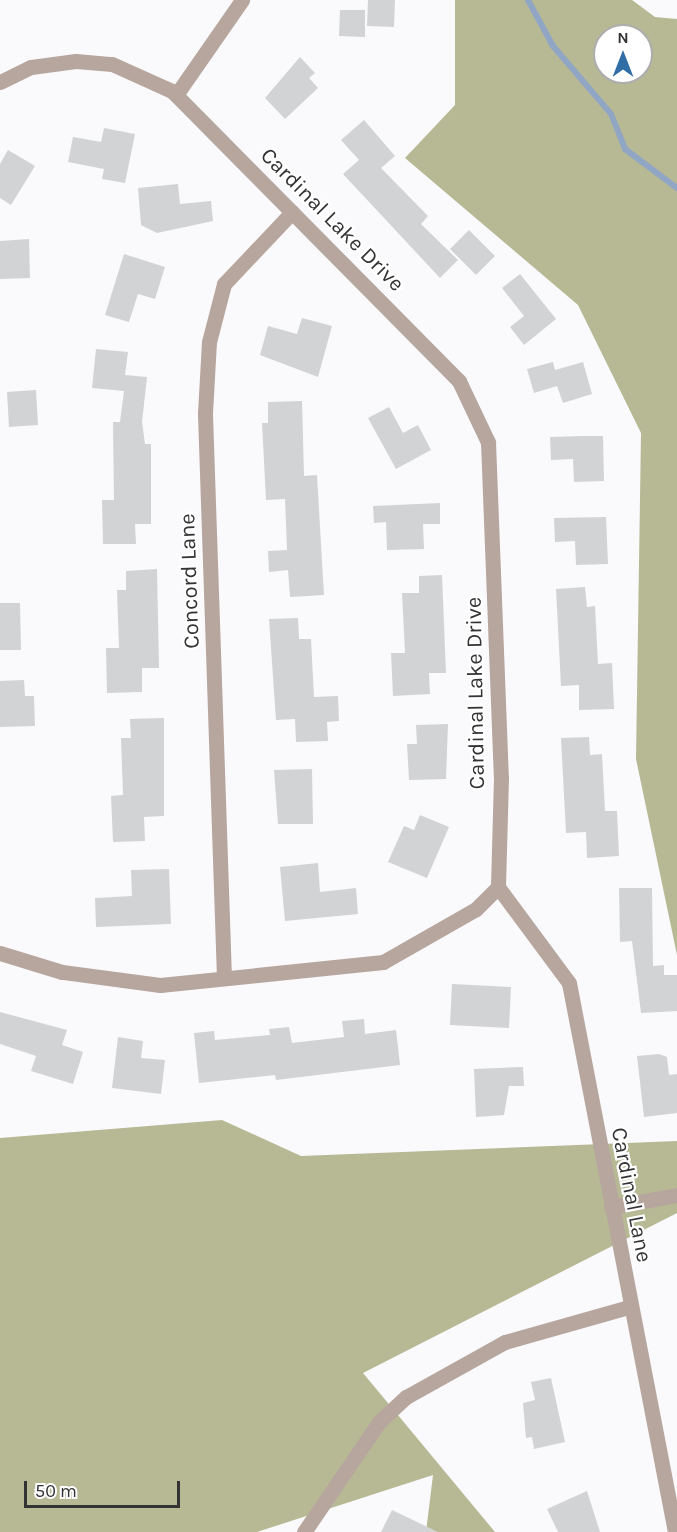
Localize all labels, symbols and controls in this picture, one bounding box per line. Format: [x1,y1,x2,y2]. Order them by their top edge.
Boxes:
north arrow [593,24,653,84]
text: N [617,28,629,47]
street label: Cardinal Lake Drive [255,143,409,297]
street label: Concord Lane [174,513,206,649]
street label: Cardinal Lake Drive [461,596,491,790]
street label: Cardinal Lane [605,1125,657,1265]
scale bar [27,1469,183,1507]
text: 50 m [35,1480,77,1502]

